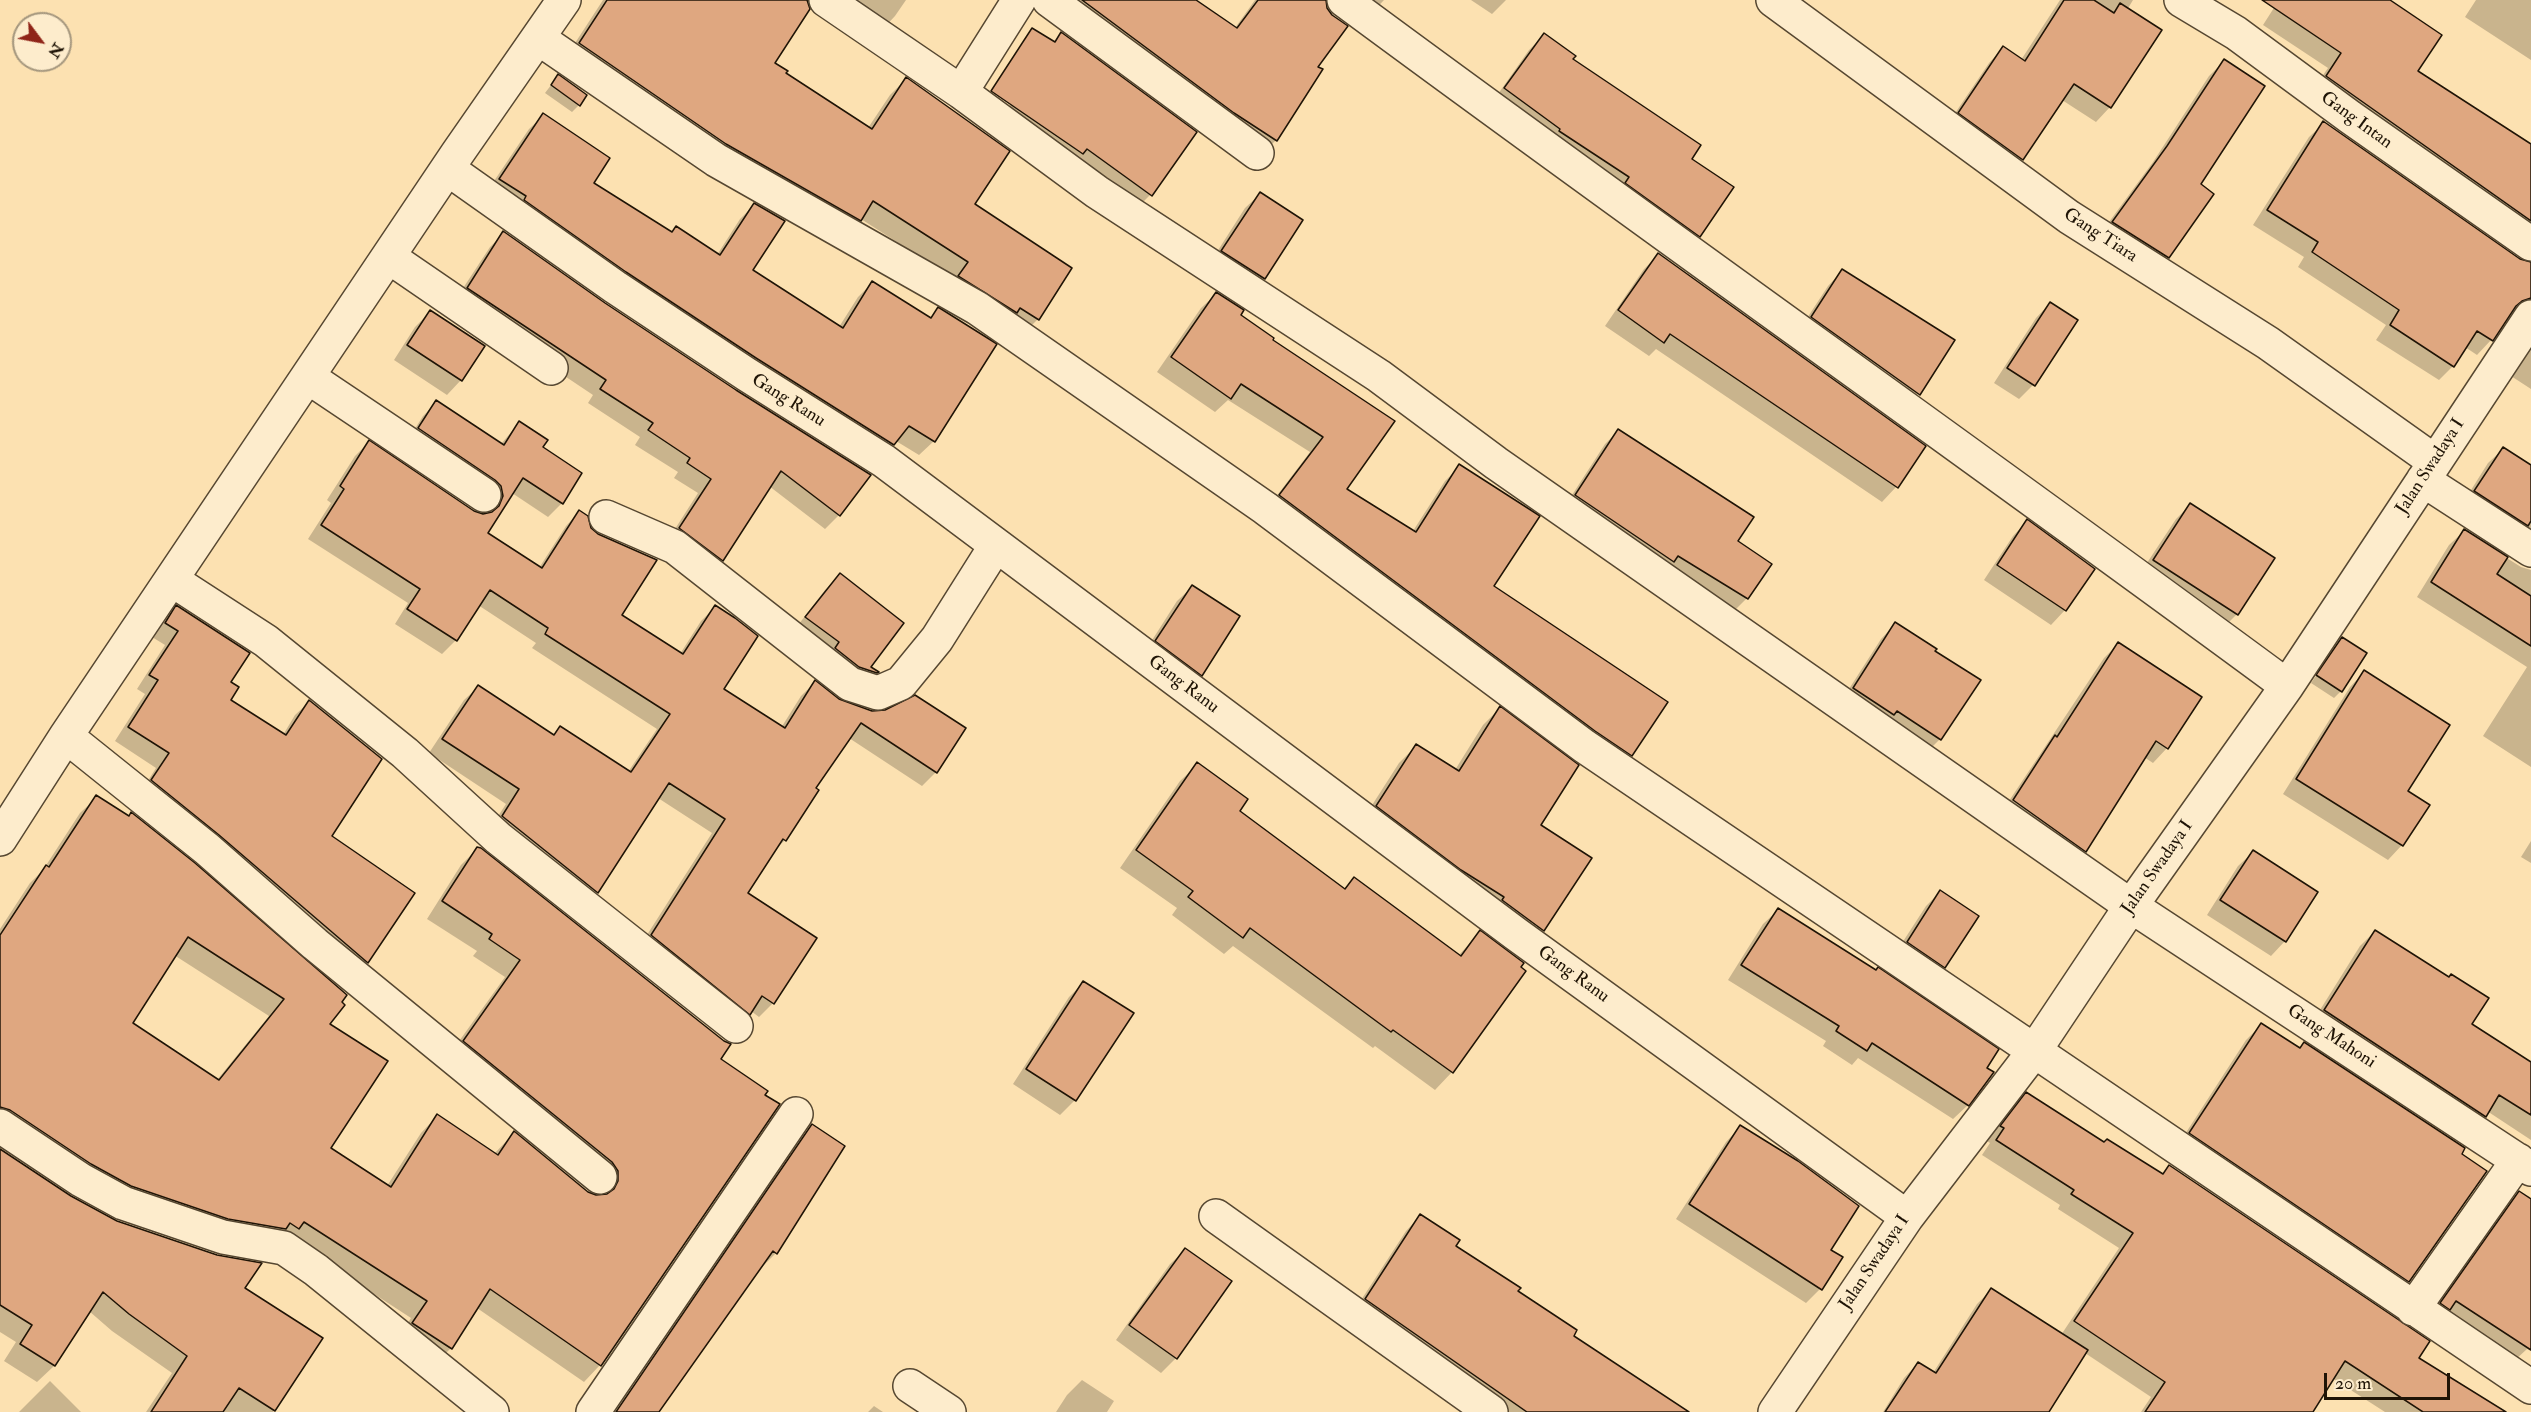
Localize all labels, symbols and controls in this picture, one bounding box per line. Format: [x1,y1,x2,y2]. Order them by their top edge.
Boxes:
north arrow [12,12,72,72]
text: N [43,39,68,62]
street label: Gang Intan [2316,88,2396,154]
street label: Gang Tiara [2059,204,2141,268]
street label: Gang Ranu [747,370,829,432]
street label: Jalan Swadaya I [2392,415,2470,519]
street label: Gang Ranu [1143,651,1223,719]
street label: Jalan Swadaya I [2118,817,2198,919]
street label: Gang Ranu [1533,942,1613,1008]
street label: Gang Mahoni [2283,1000,2379,1074]
street label: Jalan Swadaya I [1835,1211,1915,1315]
scale bar [2327,1361,2453,1399]
text: 20 m [2335,1372,2371,1395]

